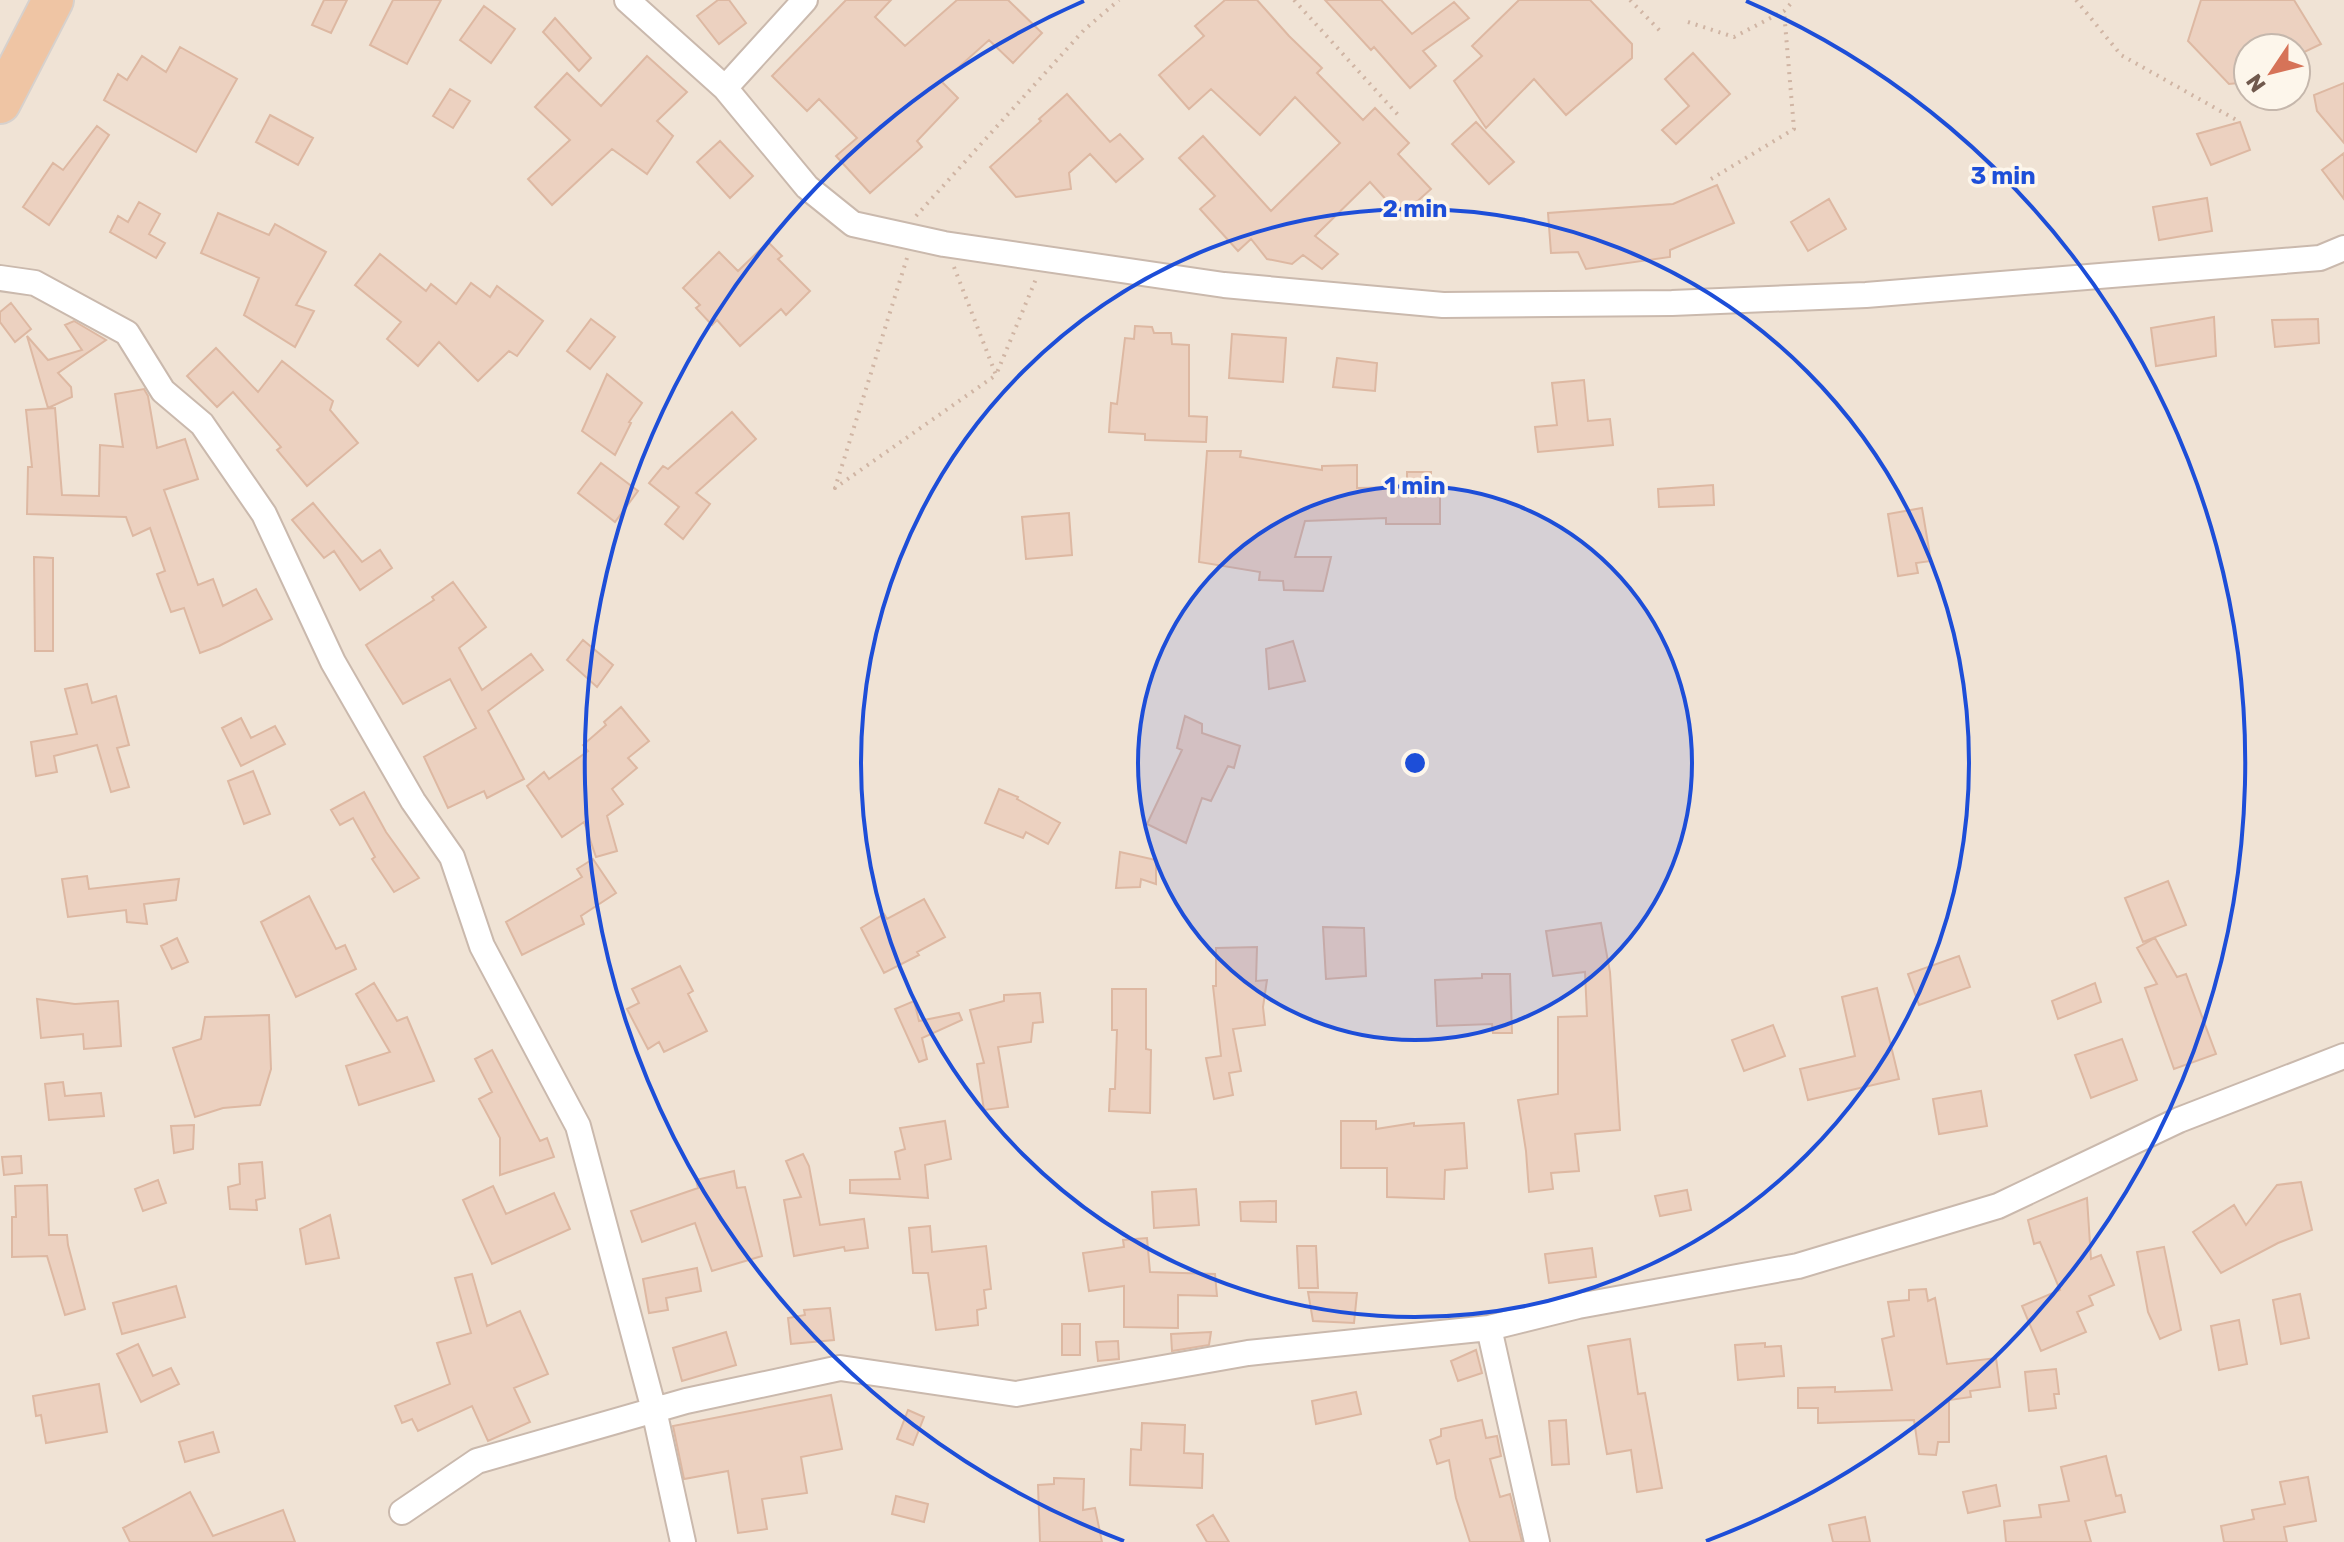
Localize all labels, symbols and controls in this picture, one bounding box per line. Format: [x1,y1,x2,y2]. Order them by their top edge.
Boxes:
north arrow [2232,32,2312,112]
text: N [2240,69,2272,97]
text: 3 min [1970,162,2036,190]
text: 2 min [1383,195,1448,223]
text: 1 min [1384,472,1446,500]
centre of rings [1401,749,1429,777]

